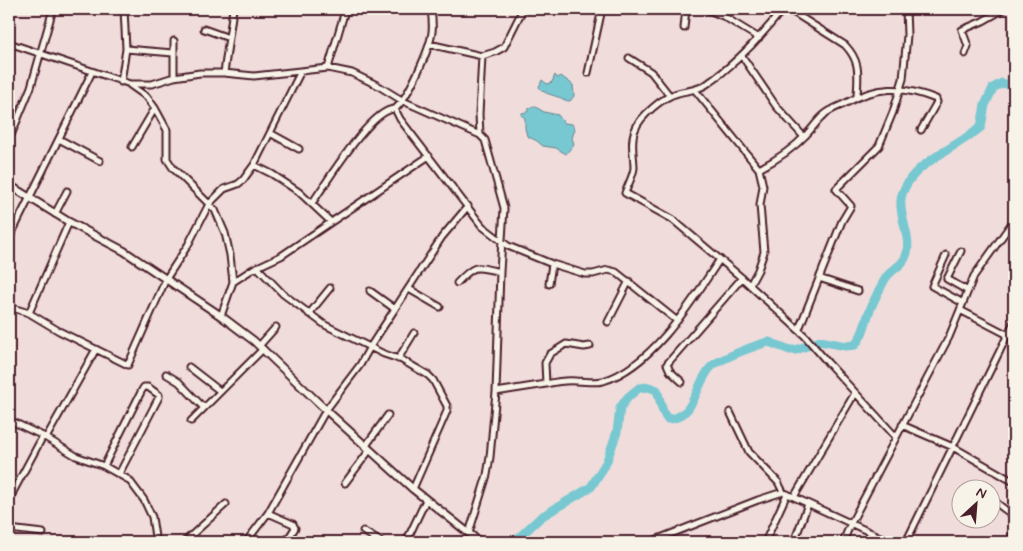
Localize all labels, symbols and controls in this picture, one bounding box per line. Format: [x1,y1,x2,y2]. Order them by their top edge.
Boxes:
north arrow [950,478,1000,528]
text: N [973,483,989,503]

